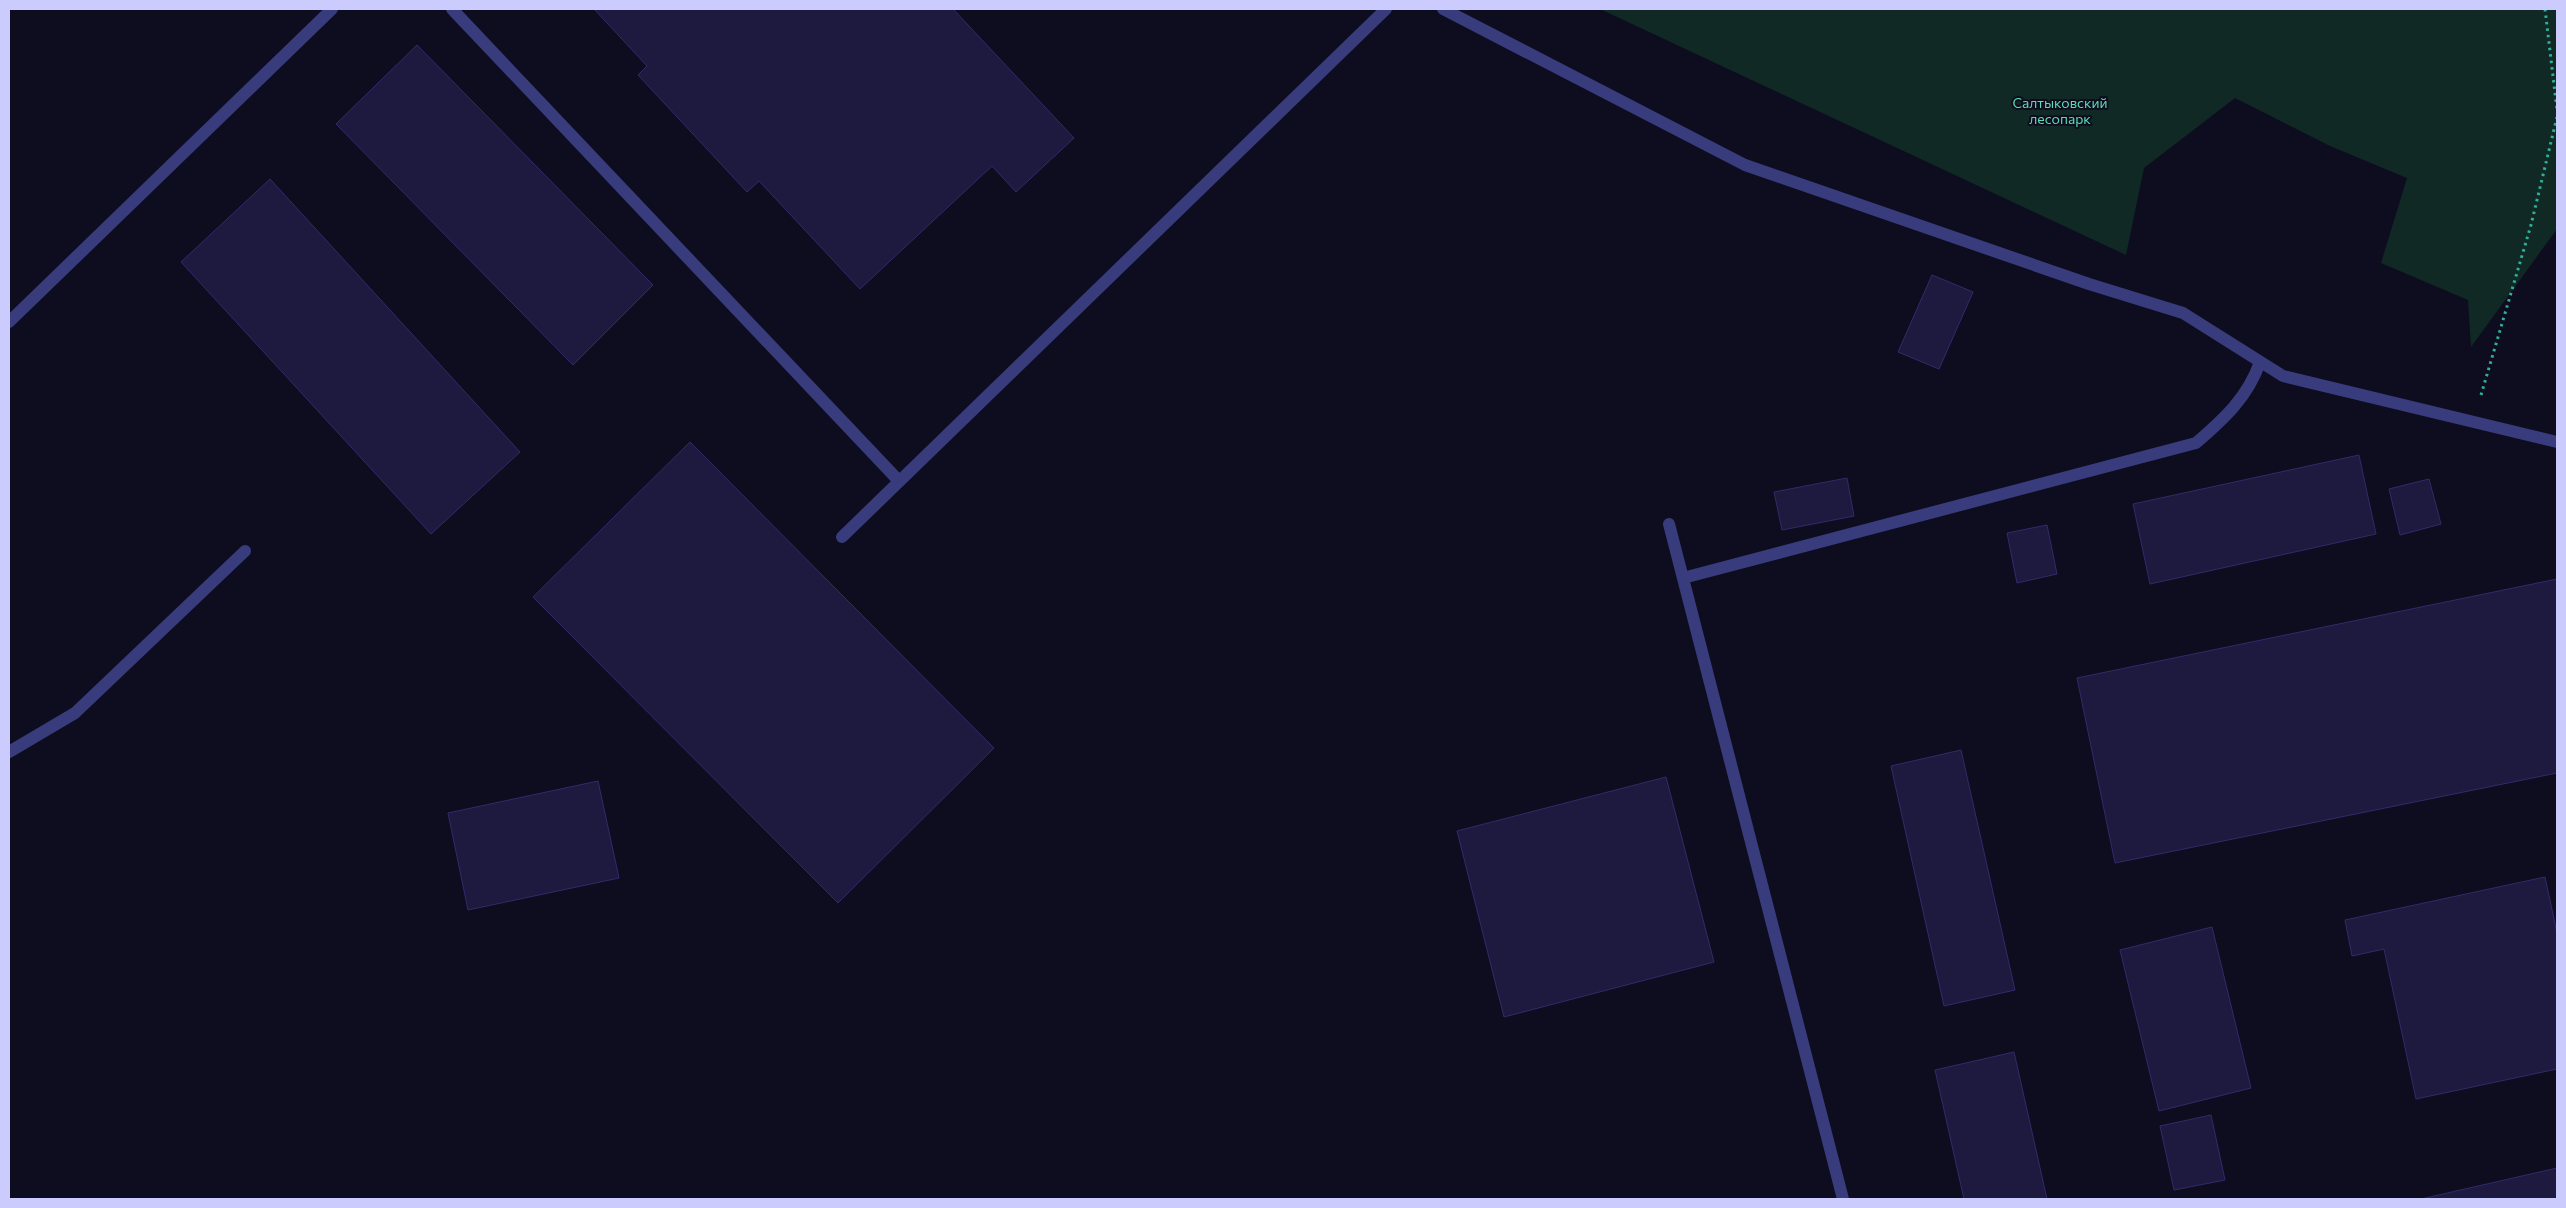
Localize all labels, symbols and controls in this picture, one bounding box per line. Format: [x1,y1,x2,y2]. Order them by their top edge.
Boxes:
park label: Салтыковский лесопарк [2012,94,2108,127]

